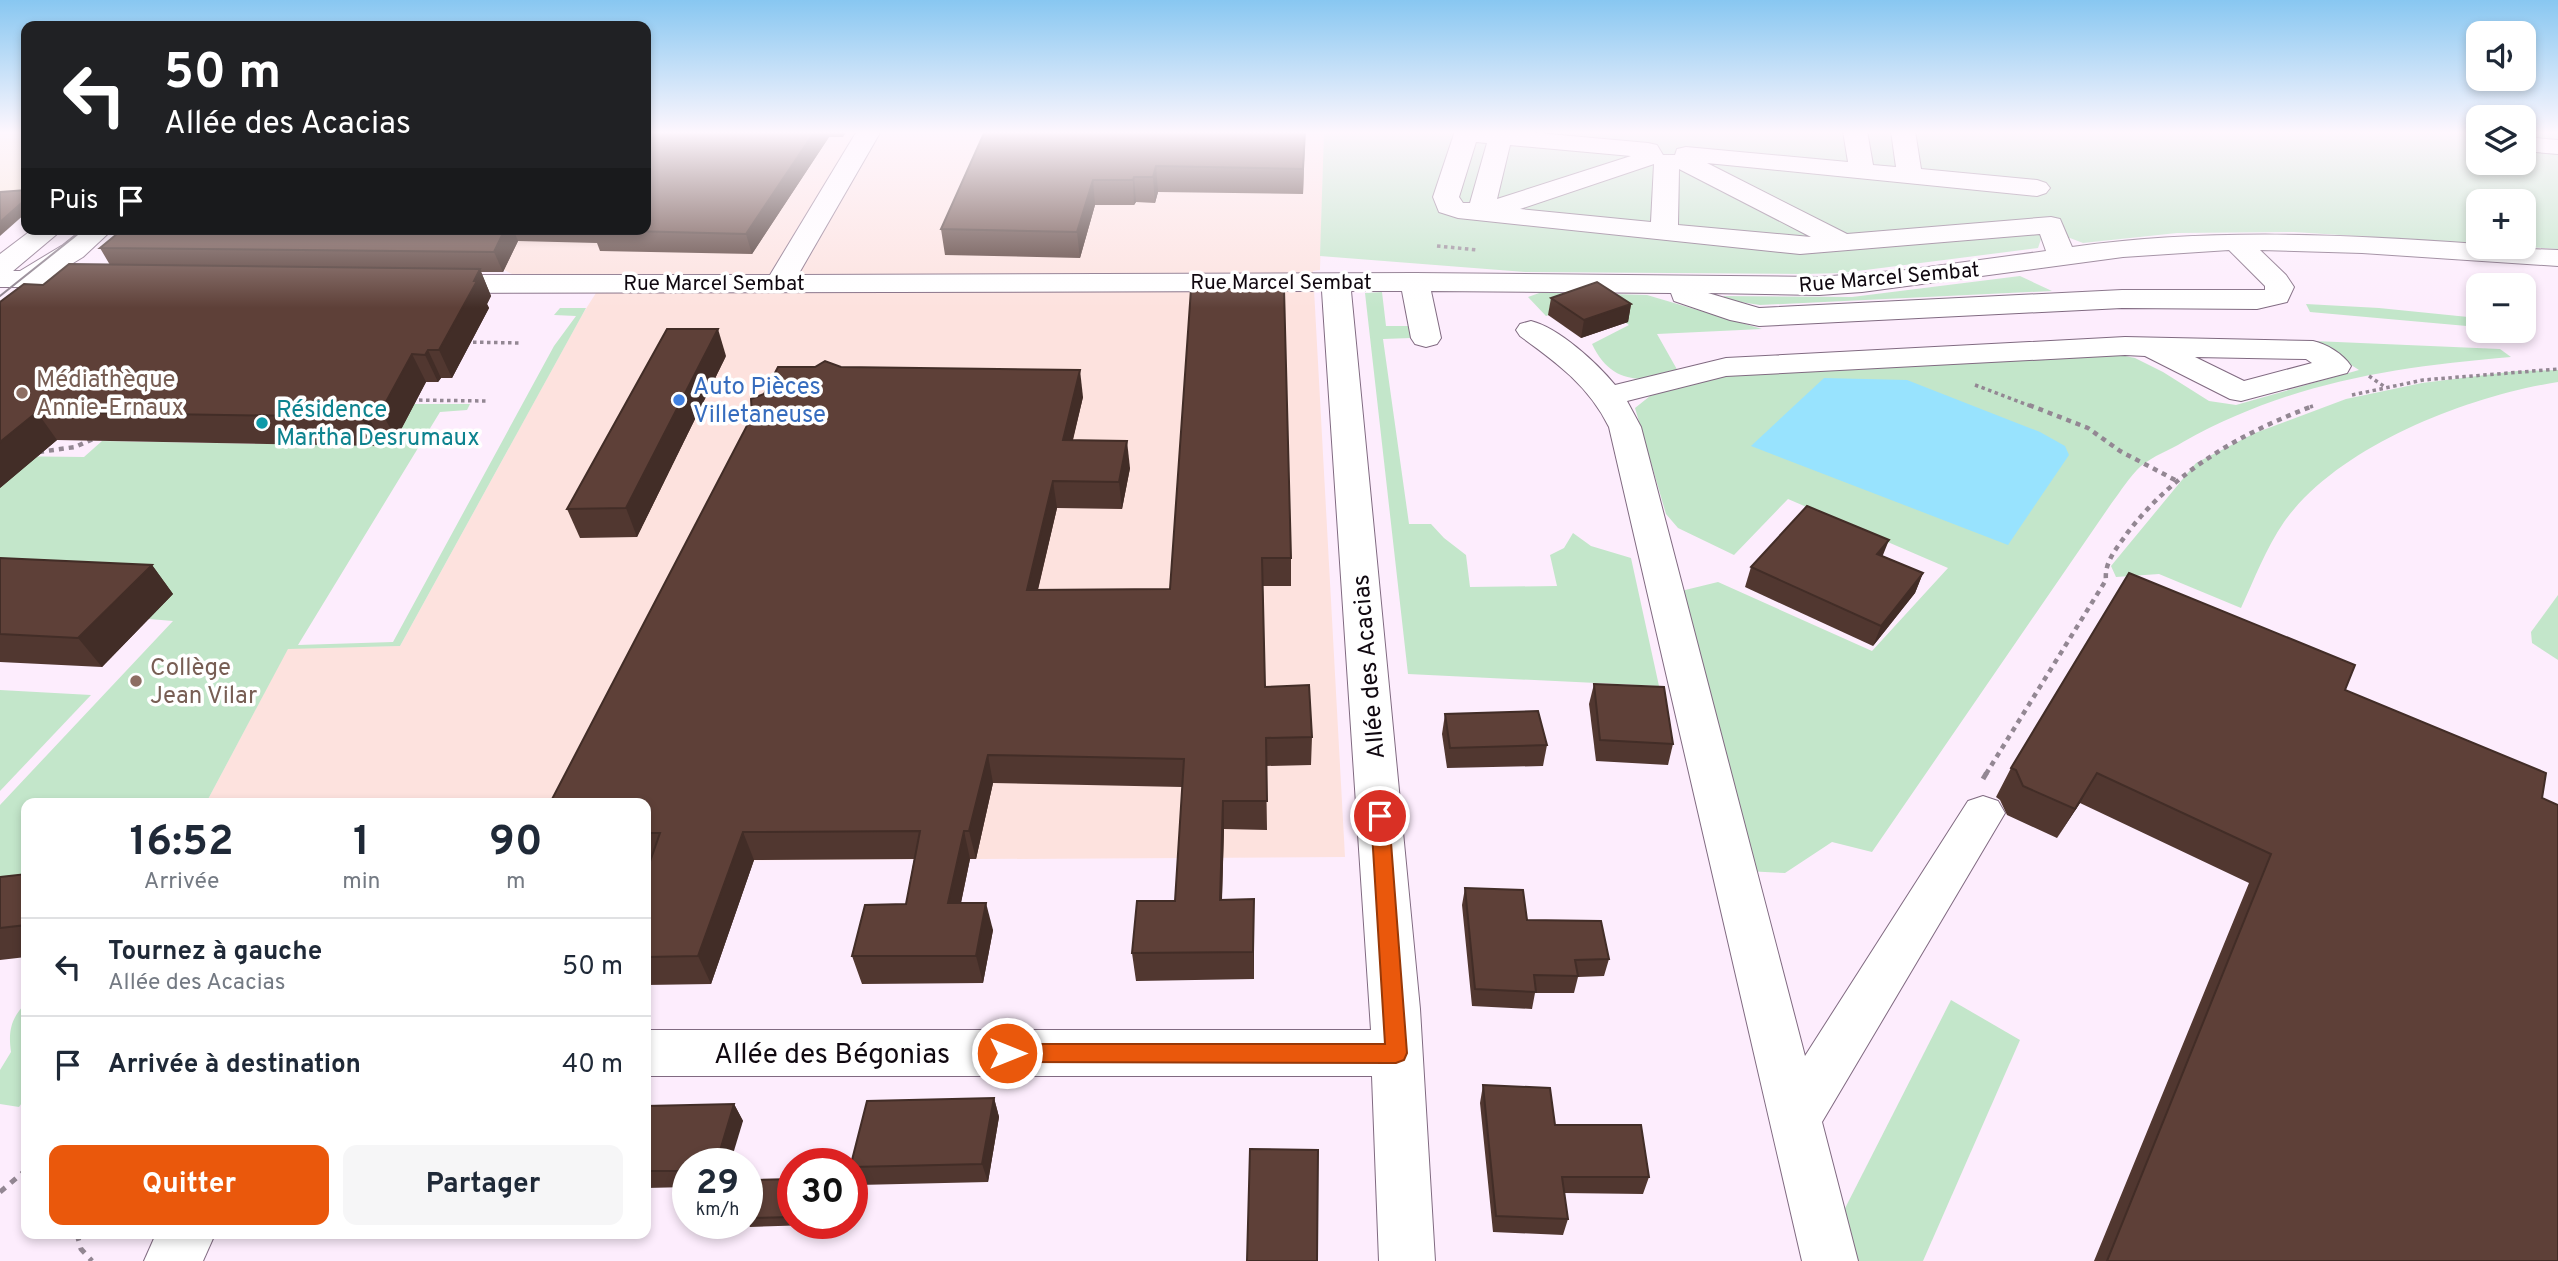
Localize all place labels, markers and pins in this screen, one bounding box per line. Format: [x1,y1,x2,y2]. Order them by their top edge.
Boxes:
place label: Médiathèque Annie-Ernaux [36,366,184,424]
place label: Auto Pièces Villetaneuse [693,373,826,431]
marker: Médiathèque Annie-Ernaux [14,385,30,401]
marker: Auto Pièces Villetaneuse [671,392,687,408]
place label: Résidence Martha Desrumaux [276,396,480,454]
marker: Résidence Martha Desrumaux [254,415,270,431]
place label: Collège Jean Vilar [150,654,257,712]
marker: Collège Jean Vilar [128,673,144,689]
pin [1350,786,1410,846]

